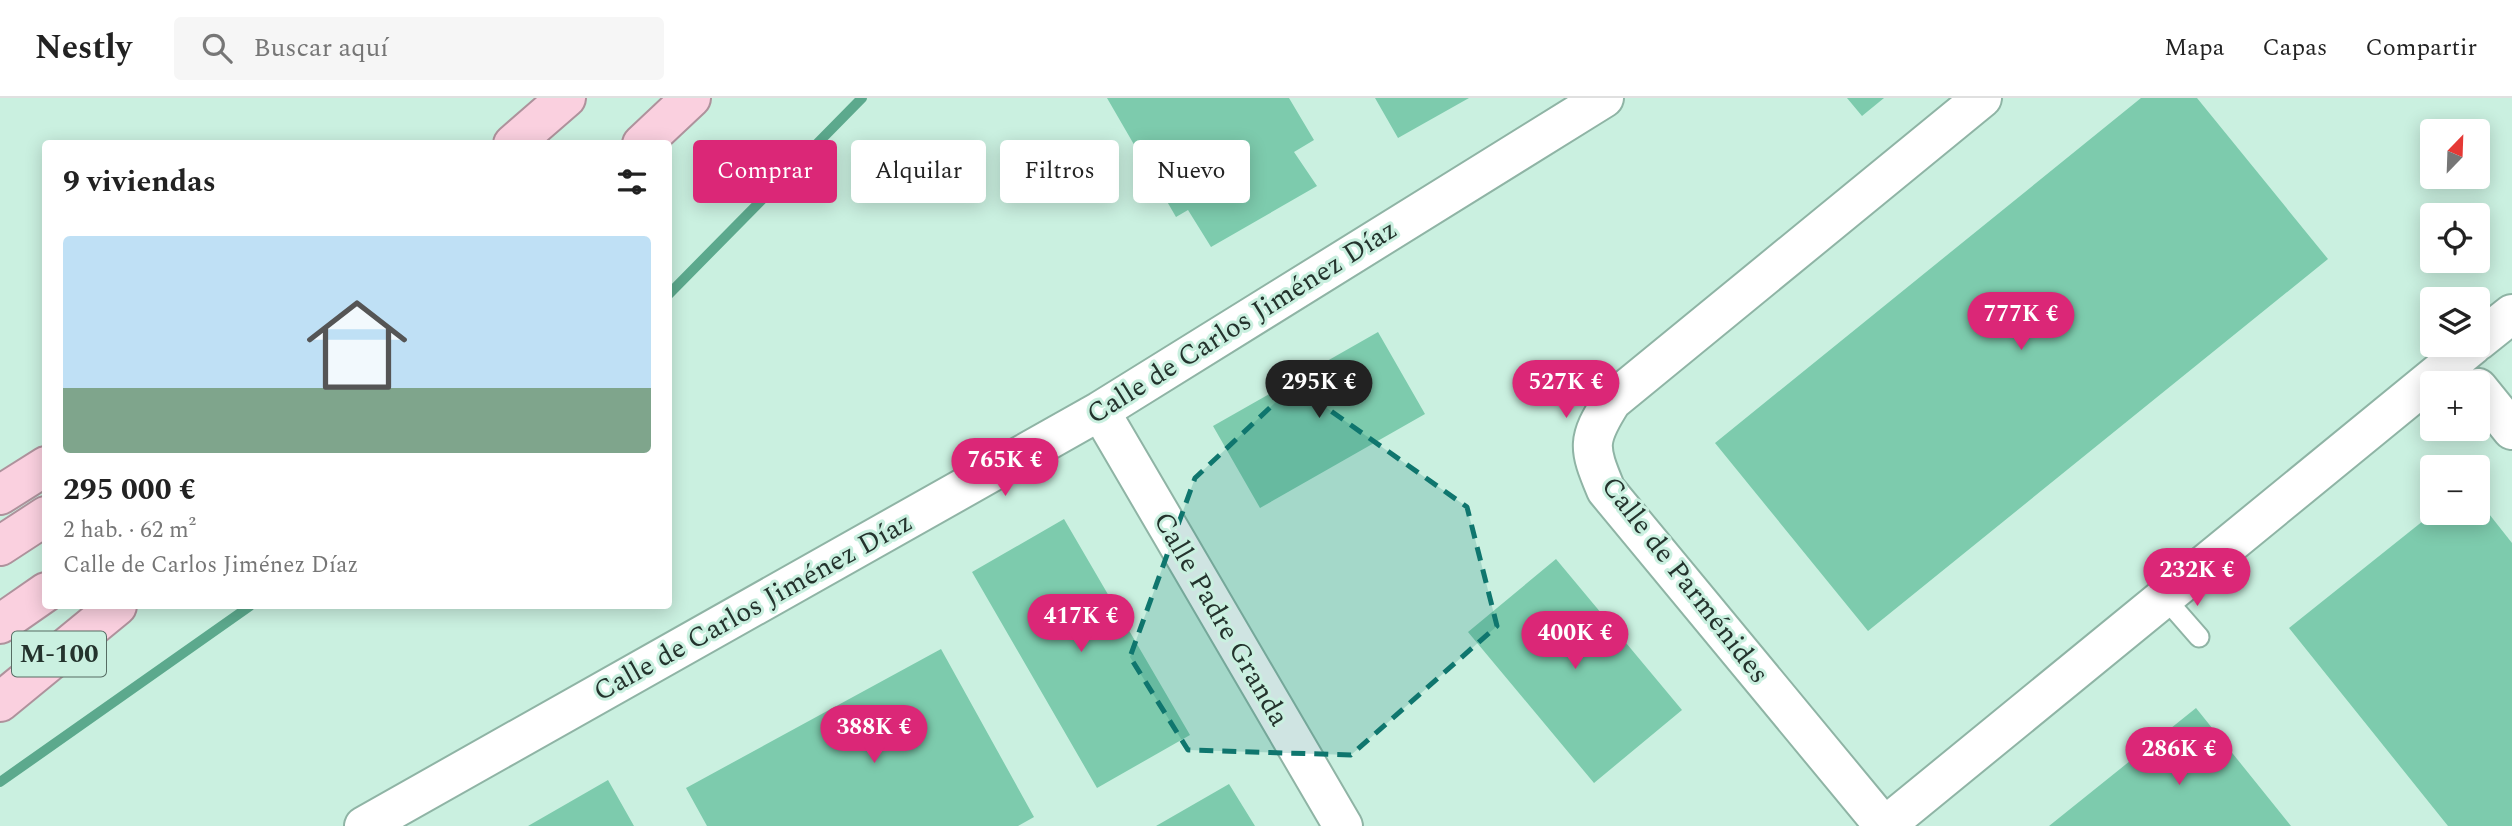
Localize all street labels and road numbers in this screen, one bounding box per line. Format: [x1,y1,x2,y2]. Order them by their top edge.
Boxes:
street label: Calle de Carlos Jiménez Díaz [1078,209,1406,435]
street label: Calle de Parménides [1590,467,1780,693]
street label: Calle de Carlos Jiménez Díaz [585,501,921,713]
street label: Calle Padre Granda [1142,504,1300,735]
road number: M-100 [12,632,106,676]

